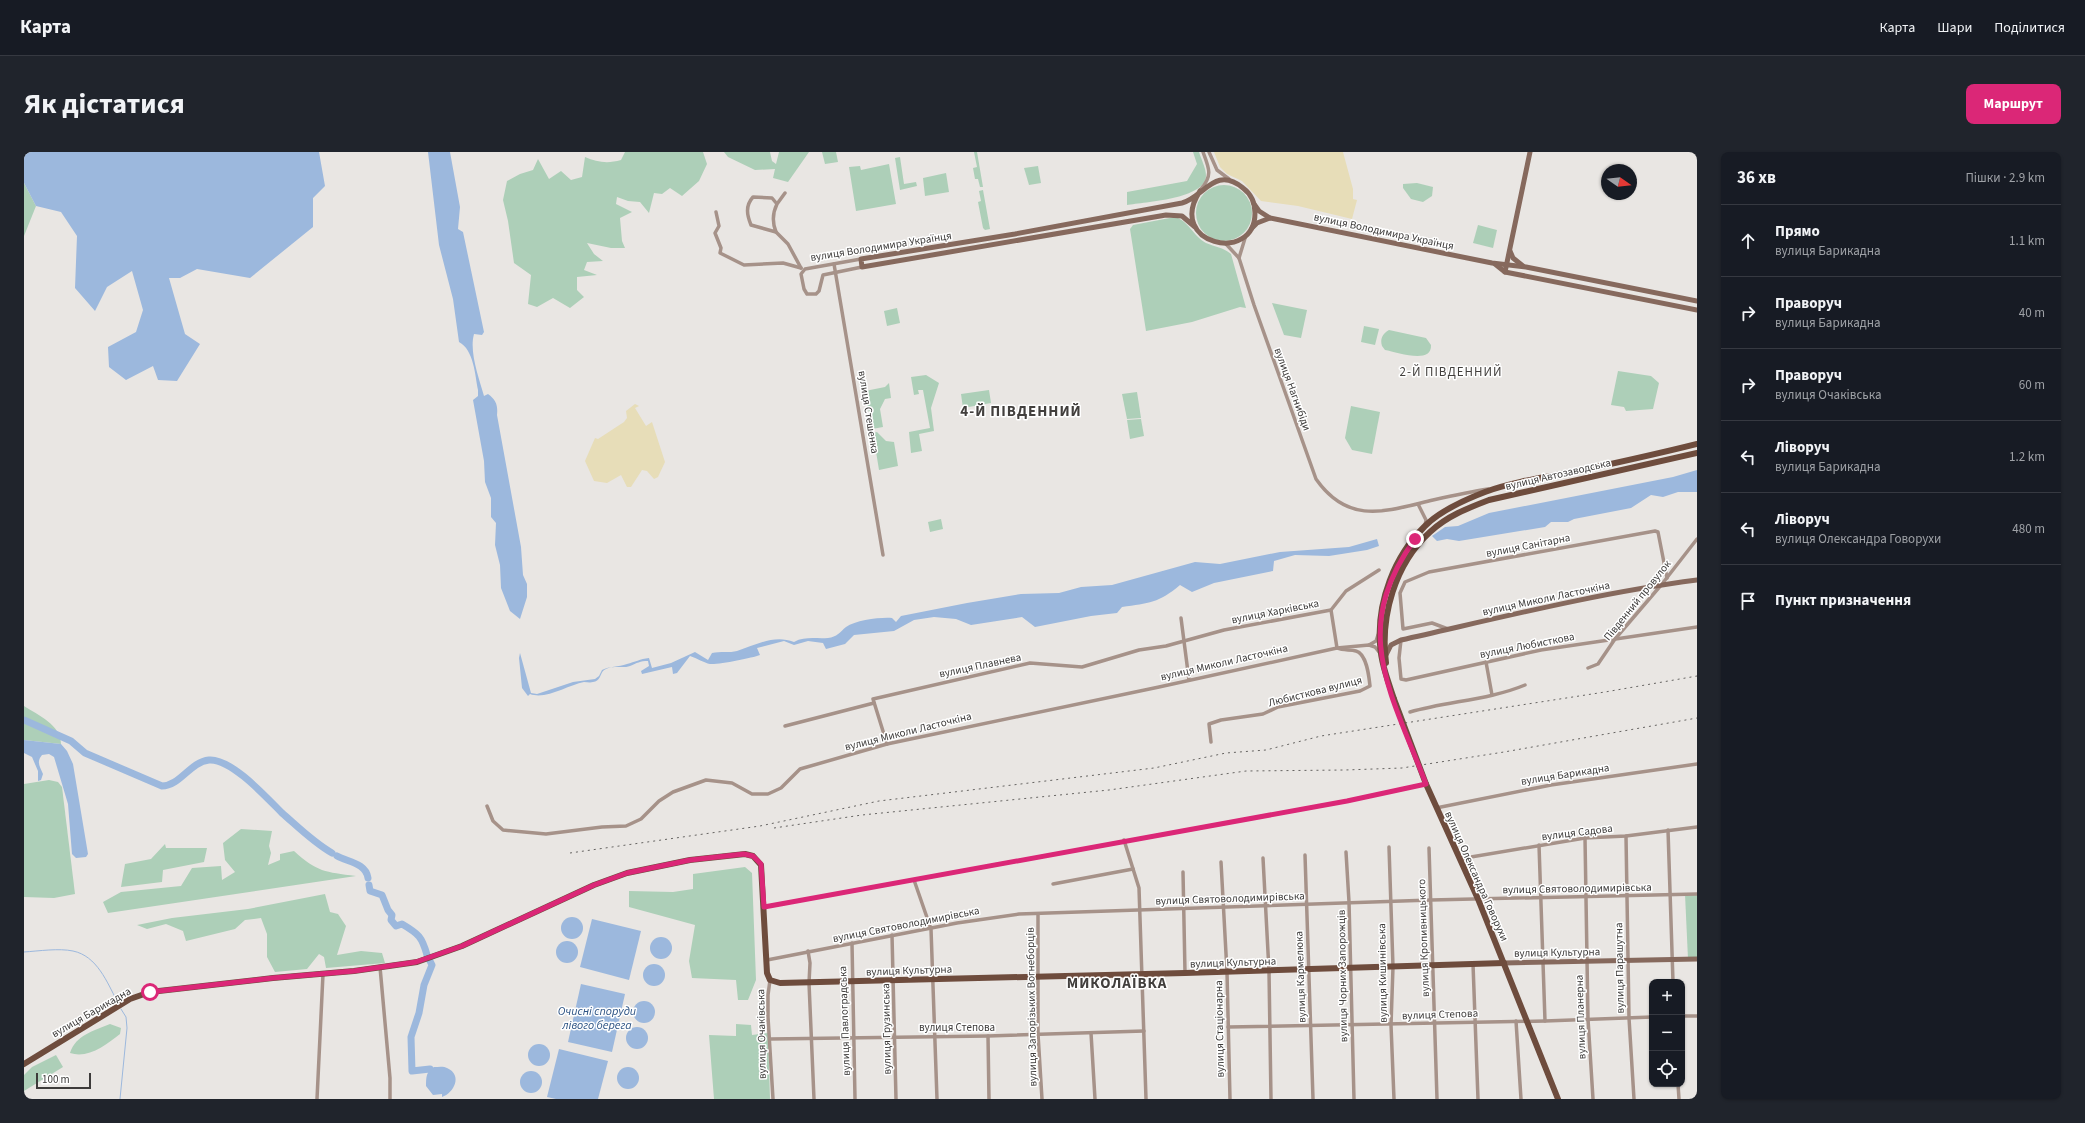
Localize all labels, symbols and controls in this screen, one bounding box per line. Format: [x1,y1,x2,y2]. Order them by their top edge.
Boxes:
text: Карта [20,14,71,41]
text: Карта [1879,18,1915,38]
text: Шари [1937,18,1972,38]
text: Поділитися [1994,18,2065,38]
text: Як дістатися [24,84,185,124]
button: Маршрут [1966,84,2061,124]
north arrow [1601,164,1637,200]
text: 36 хв [1737,166,1776,190]
text: Пішки · 2.9 km [1965,169,2045,187]
street label: вулиця Володимира Українця [1312,209,1455,254]
text: Прямо [1775,221,1820,242]
street label: вулиця Володимира Українця [809,228,953,265]
icon: ahead [1737,230,1759,252]
text: 1.1 km [2009,232,2045,250]
text: вулиця Барикадна [1775,242,1881,260]
text: Праворуч [1775,293,1842,314]
icon: right [1737,302,1759,324]
text: 40 m [2019,304,2045,322]
text: вулиця Барикадна [1775,314,1881,332]
street label: вулиця Нагнибіди [1271,346,1314,433]
district label: 2-Й ПІВДЕННИЙ [1399,363,1503,381]
text: Праворуч [1775,365,1842,386]
street label: вулиця Стешенка [855,370,882,455]
icon: right [1737,374,1759,396]
text: 60 m [2019,376,2045,394]
text: вулиця Очаківська [1775,386,1882,404]
district label: 4-Й ПІВДЕННИЙ [960,401,1082,422]
text: Ліворуч [1775,437,1830,458]
icon: left [1737,446,1759,468]
text: 1.2 km [2009,448,2045,466]
street label: вулиця Автозаводська [1504,455,1612,494]
text: вулиця Барикадна [1775,458,1881,476]
text: Ліворуч [1775,509,1830,530]
icon: left [1737,518,1759,540]
text: 480 m [2012,520,2045,538]
route end [1406,530,1424,548]
street label: вулиця Санітарна [1485,530,1572,561]
text: вулиця Олександра Говорухи [1775,530,1941,548]
street label: Південний провулок [1600,556,1675,644]
street label: вулиця Миколи Ласточкіна [1481,578,1611,619]
icon: arrive [1737,590,1759,612]
text: Пункт призначення [1775,590,1911,611]
street label: вулиця Харківська [1230,596,1320,627]
street label: вулиця Любисткова [1478,629,1576,662]
street label: вулиця Миколи Ласточкіна [1159,641,1289,684]
street label: вулиця Плавнева [938,649,1023,682]
street label: Любисткова вулиця [1267,673,1364,710]
street label: вулиця Миколи Ласточкіна [843,708,973,755]
street label: вулиця Барикадна [1520,760,1610,789]
street label: вулиця Олександра Говорухи [1441,809,1512,944]
street label: вулиця Садова [1541,821,1613,844]
street label: вулиця Кропивницького [1414,879,1433,997]
street label: вулиця Святоволодимирівська [1502,880,1652,897]
street label: вулиця Святоволодимирівська [1155,888,1305,909]
street label: вулиця Святоволодимирівська [831,903,981,946]
street label: вулиця Чорних Запорожців [1334,909,1351,1042]
street label: вулиця Парашутна [1611,922,1628,1014]
street label: вулиця Кишинівська [1374,923,1391,1023]
street label: вулиця Запорізьких Вогнеборців [1023,927,1040,1087]
street label: вулиця Кармелюка [1291,931,1310,1023]
street label: вулиця Культурна [1514,944,1600,961]
street label: вулиця Культурна [1190,953,1276,972]
street label: вулиця Культурна [866,961,952,980]
street label: вулиця Павлоградська [835,966,854,1076]
district label: МИКОЛАЇВКА [1067,973,1167,994]
street label: вулиця Планерна [1572,974,1589,1060]
map controls [1649,979,1685,1087]
button: + [1649,979,1685,1015]
street label: вулиця Стаціонарна [1211,980,1228,1078]
route start [141,983,159,1001]
street label: вулиця Грузинська [878,983,895,1075]
street label: вулиця Барикадна [49,984,134,1041]
street label: вулиця Очаківська [753,989,770,1079]
water label: Очисні споруди лівого берега [558,1003,636,1034]
street label: вулиця Степова [1402,1006,1478,1023]
button: − [1649,1015,1685,1051]
street label: вулиця Степова [919,1020,995,1035]
button: locate [1649,1051,1685,1087]
scale bar [36,1071,91,1090]
text: 100 m [42,1072,70,1087]

